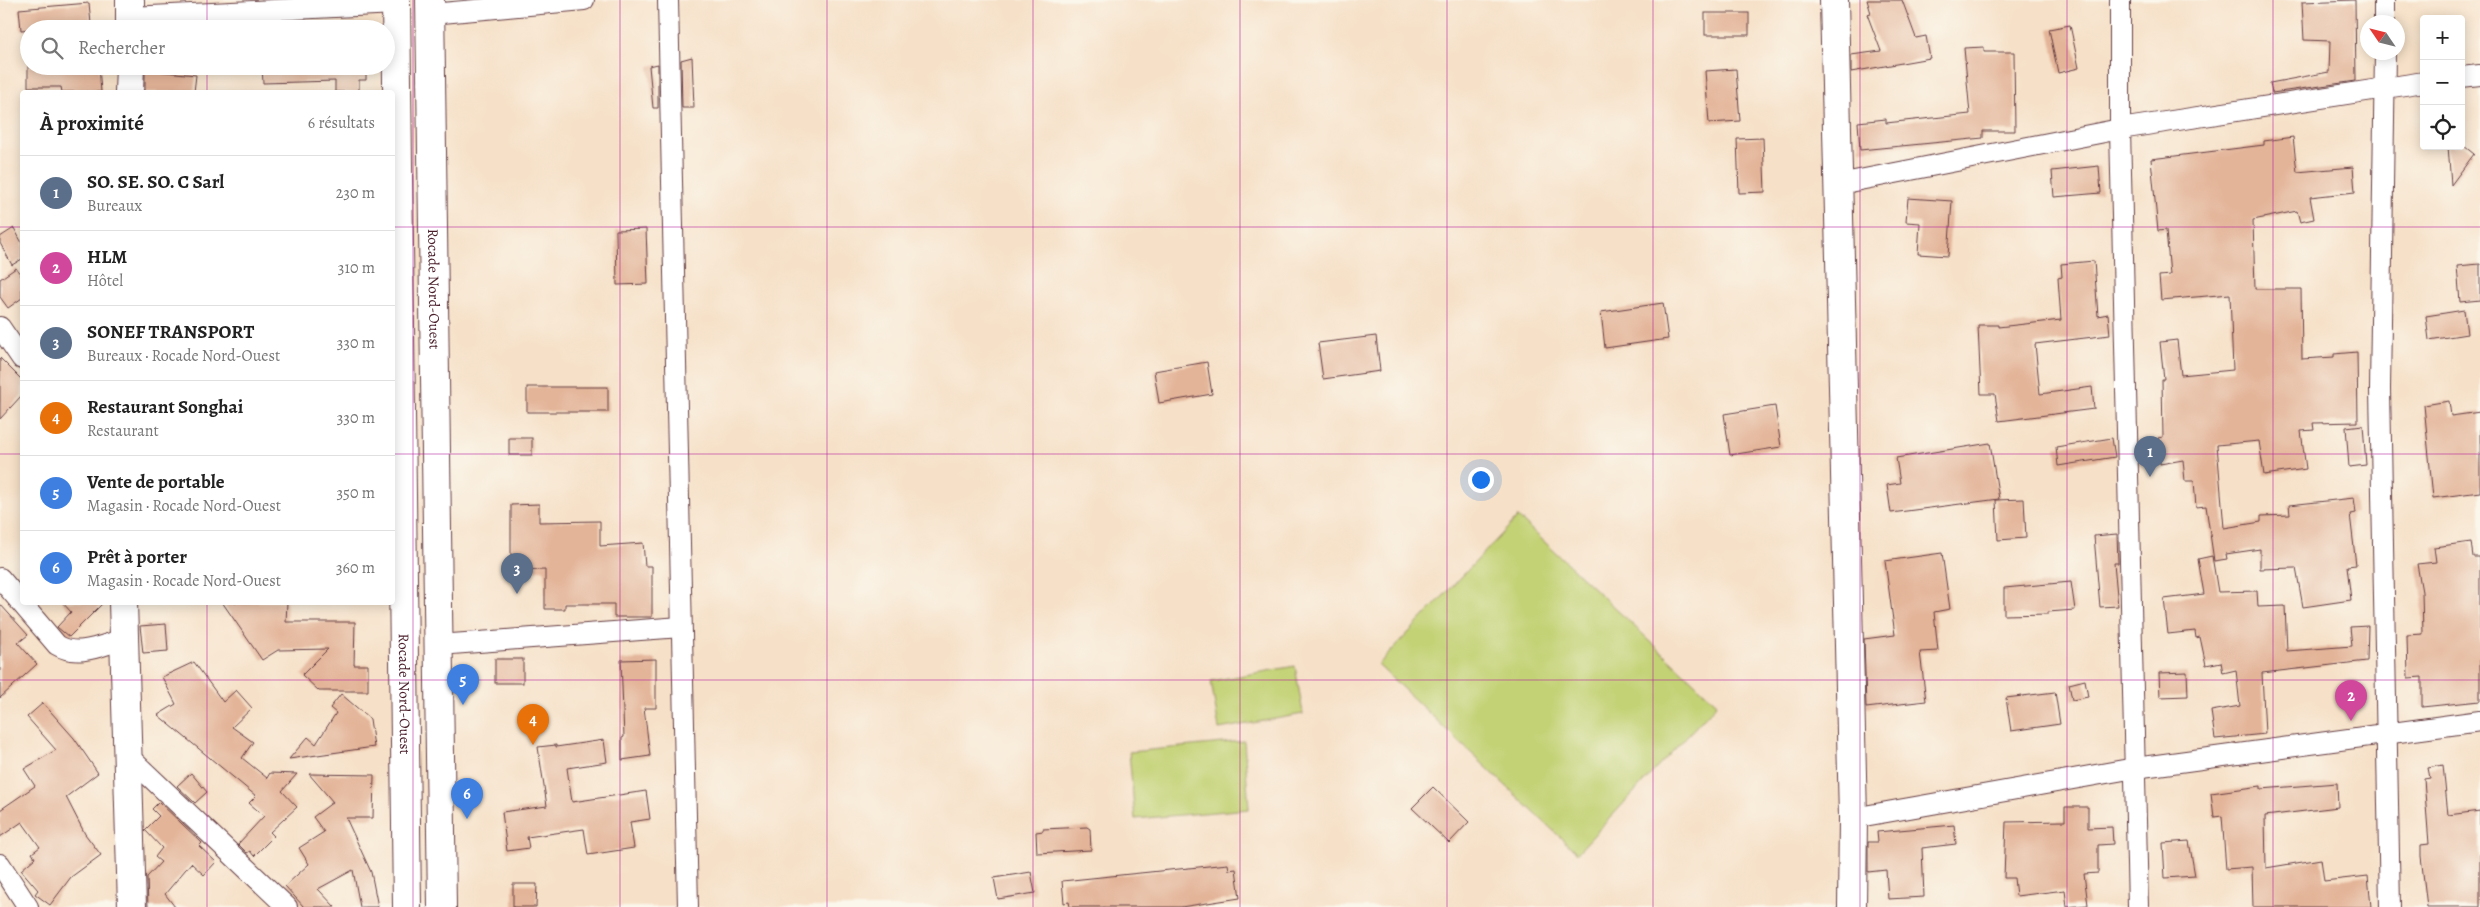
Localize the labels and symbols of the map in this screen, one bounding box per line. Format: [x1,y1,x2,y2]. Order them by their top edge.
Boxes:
north arrow [2360,15,2405,60]
street label: Rocade Nord-Ouest [423,228,445,350]
pin: 1 [2134,436,2166,477]
your location [1468,467,1494,493]
pin: 3 [501,553,533,594]
street label: Rocade Nord-Ouest [394,633,415,755]
pin: 5 [447,664,479,705]
pin: 2 [2335,680,2367,721]
pin: 4 [517,704,549,745]
pin: 6 [451,778,483,819]

